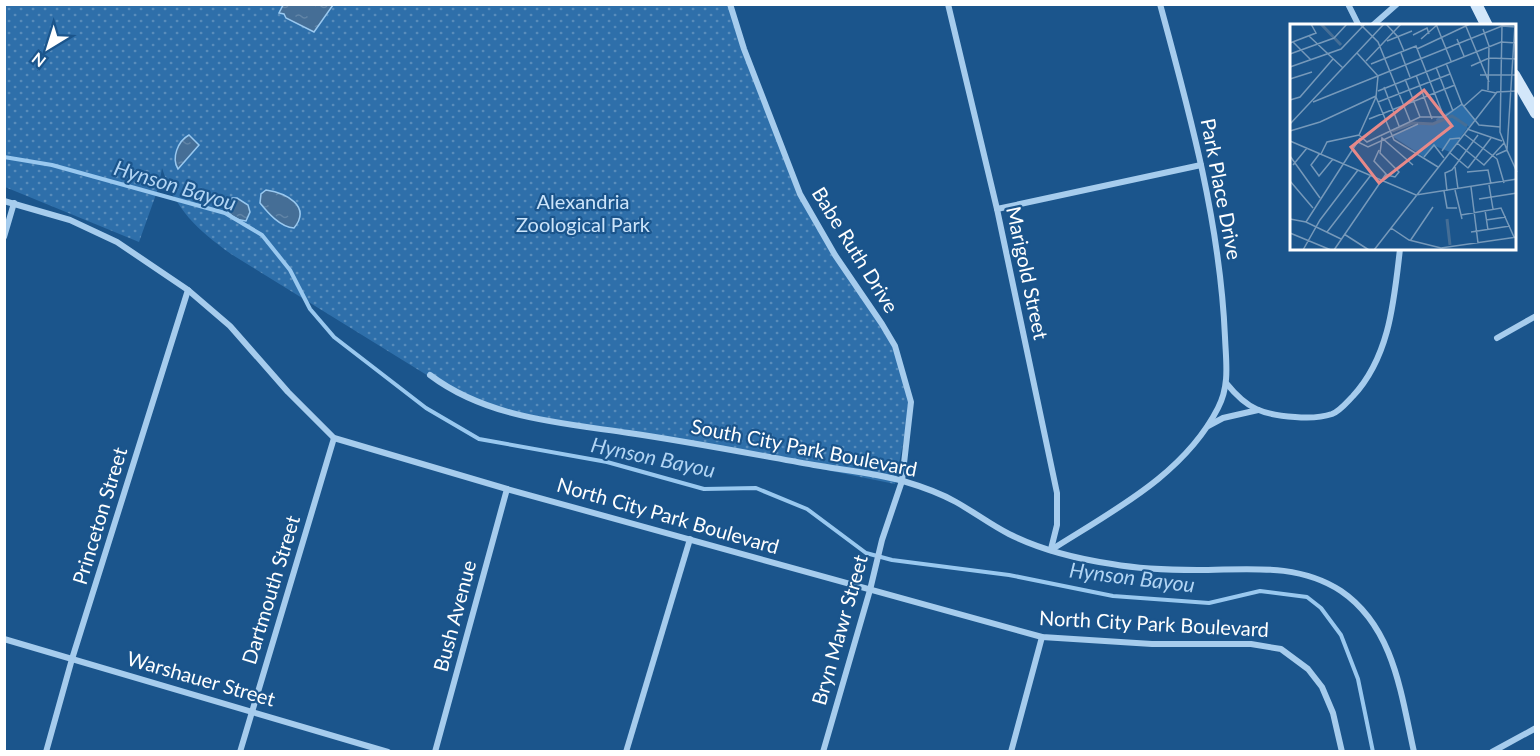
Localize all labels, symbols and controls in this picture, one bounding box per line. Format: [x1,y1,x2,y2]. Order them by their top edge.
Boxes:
north arrow [18,18,78,78]
inset map [1290,24,1516,250]
text: N [28,49,49,71]
street label: Park Place Drive [1197,116,1247,262]
water label: Hynson Bayou [111,154,239,215]
street label: Babe Ruth Drive [808,182,904,317]
park label: Alexandria Zoological Park [516,189,651,236]
street label: Marigold Street [1002,204,1054,342]
street label: South City Park Boulevard [689,413,919,481]
water label: Hynson Bayou [589,431,718,482]
street label: Princeton Street [67,444,131,587]
street label: North City Park Boulevard [554,472,782,558]
street label: Dartmouth Street [236,512,304,667]
street label: Bryn Mawr Street [806,552,872,708]
water label: Hynson Bayou [1068,556,1196,597]
street label: Bush Avenue [428,557,480,674]
street label: North City Park Boulevard [1039,605,1269,641]
street label: Warshauer Street [124,645,278,711]

